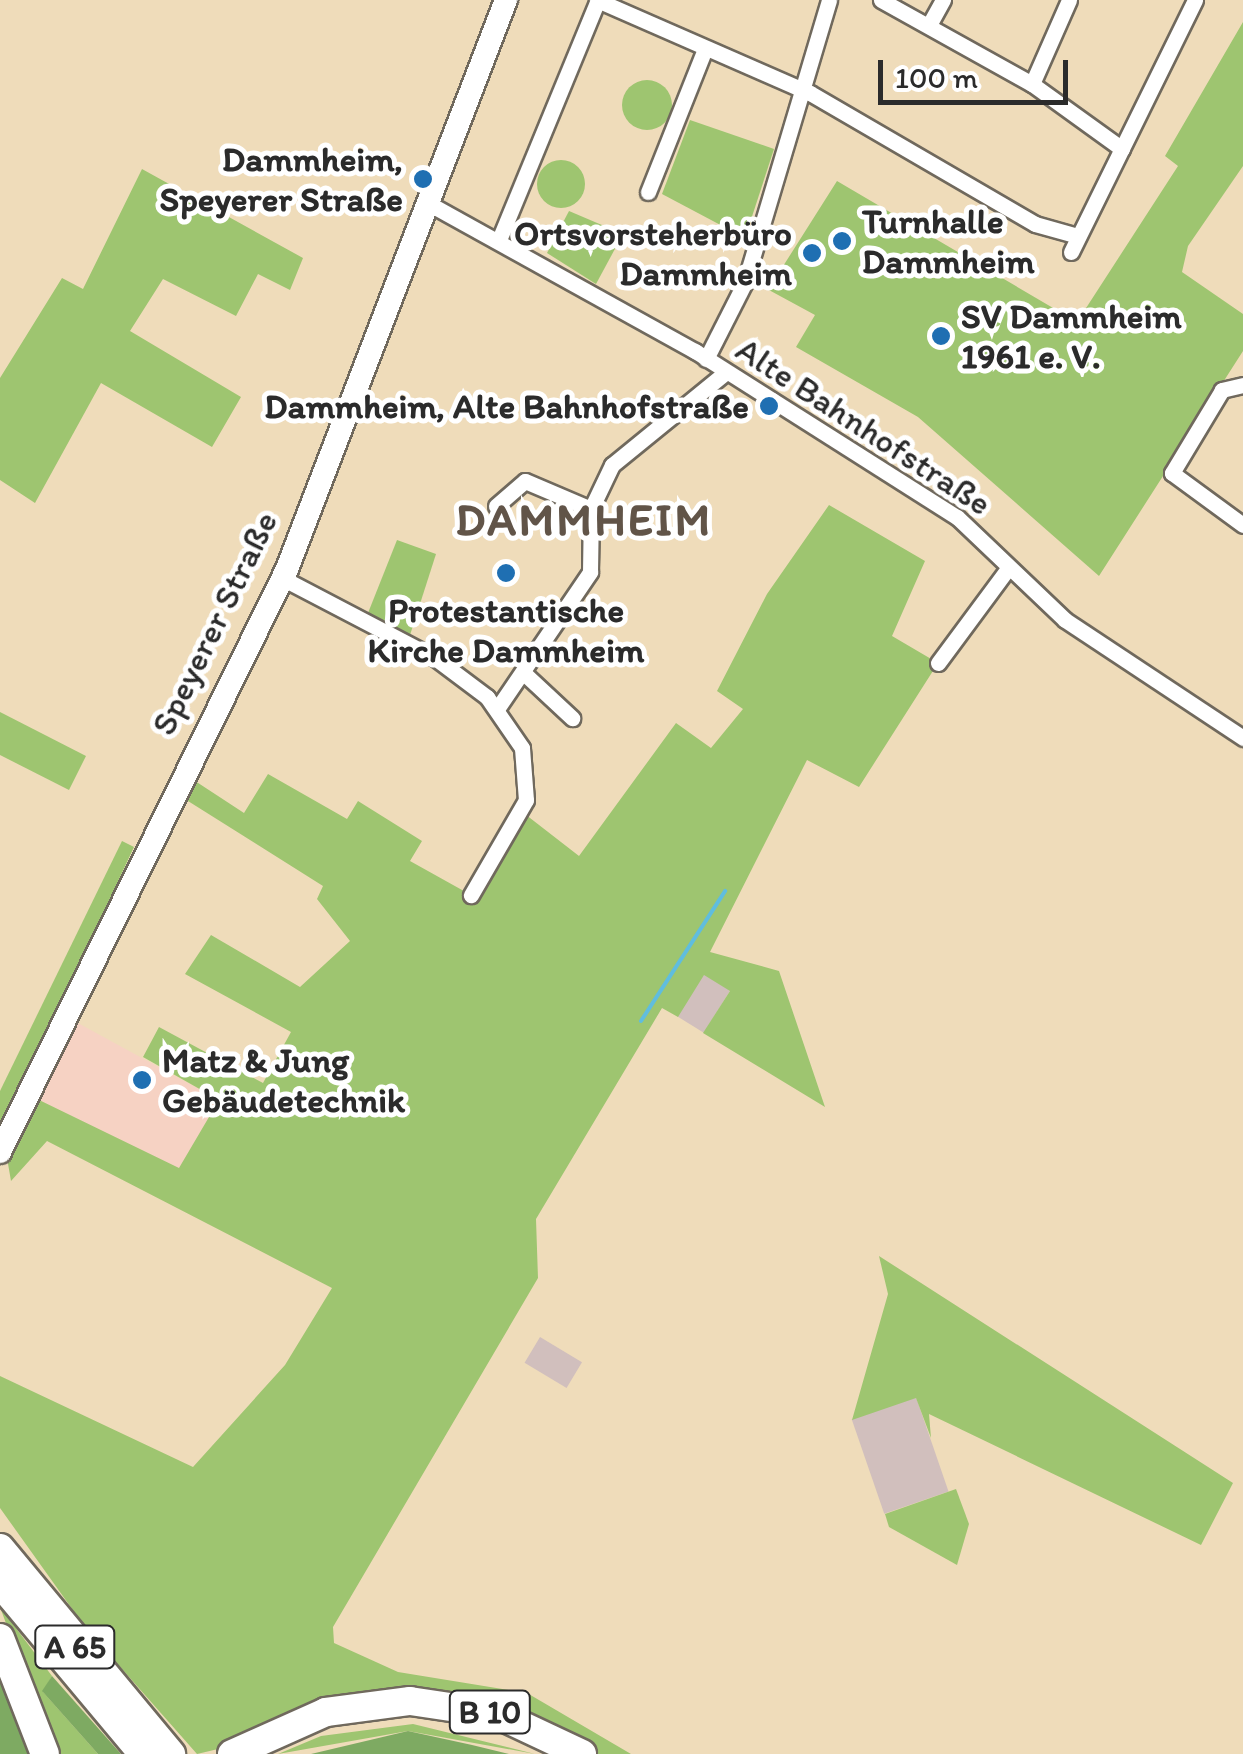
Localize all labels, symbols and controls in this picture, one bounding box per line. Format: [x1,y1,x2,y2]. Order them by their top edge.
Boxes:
scale bar [883,40,1073,102]
text: 100 m [895,59,978,96]
place label: Dammheim, Speyerer Straße [160,138,403,220]
marker: Dammheim, Speyerer Straße [412,168,434,190]
place label: Turnhalle Dammheim [862,200,1035,282]
place label: Ortsvorsteherbüro Dammheim [514,212,792,294]
marker: Turnhalle Dammheim [831,230,853,252]
marker: Ortsvorsteherbüro Dammheim [801,242,823,264]
place label: SV Dammheim 1961 e. V. [961,295,1182,377]
marker: SV Dammheim 1961 e. V. [930,325,952,347]
street label: Alte Bahnhofstraße [728,328,1000,524]
place label: Dammheim, Alte Bahnhofstraße [263,385,749,427]
marker: Dammheim, Alte Bahnhofstraße [758,395,780,417]
district label: DAMMHEIM [454,493,714,547]
street label: Speyerer Straße [142,505,286,741]
marker: Protestantische Kirche Dammheim [495,562,517,584]
place label: Protestantische Kirche Dammheim [368,589,644,671]
place label: Matz & Jung Gebäudetechnik [162,1039,405,1121]
marker: Matz & Jung Gebäudetechnik [131,1069,153,1091]
road number: A 65 [32,1620,118,1674]
road number: B 10 [448,1685,532,1739]

